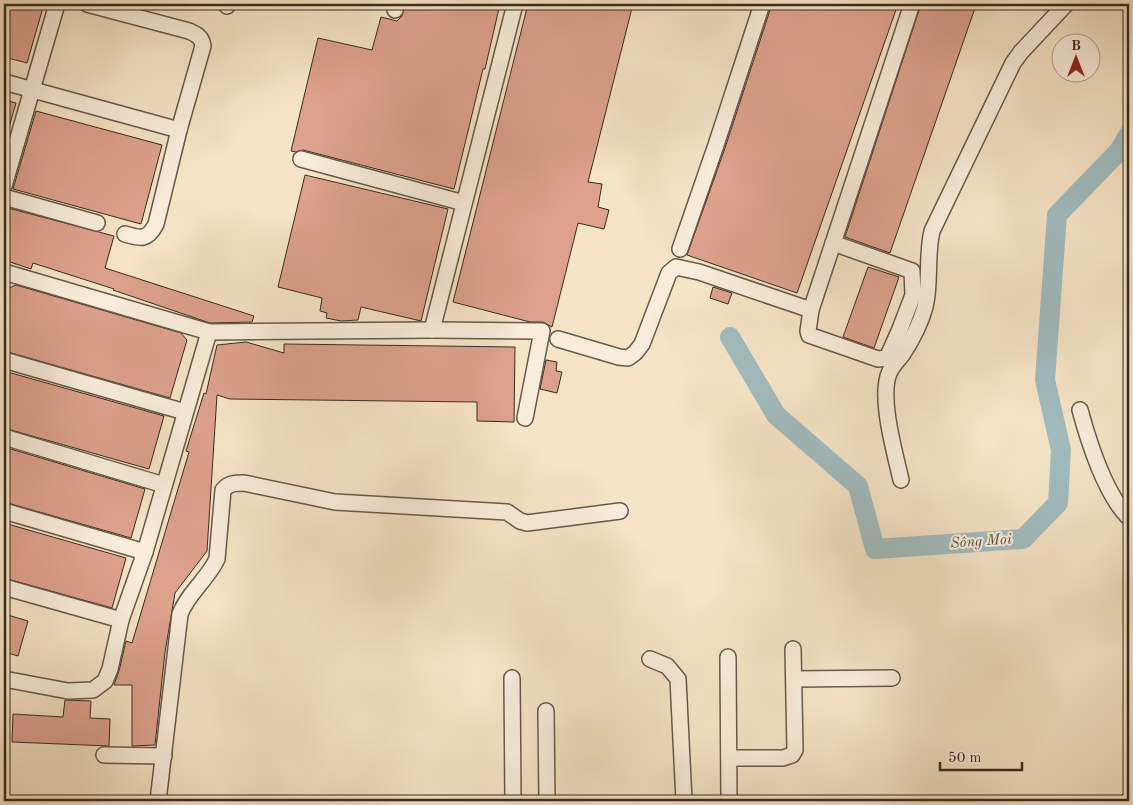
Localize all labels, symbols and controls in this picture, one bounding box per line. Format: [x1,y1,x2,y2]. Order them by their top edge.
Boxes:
north arrow [1050,32,1100,82]
text: B [1071,39,1081,53]
water label: Sông Moi [950,532,1012,552]
scale bar [940,740,1023,772]
text: 50 m [948,751,982,766]

